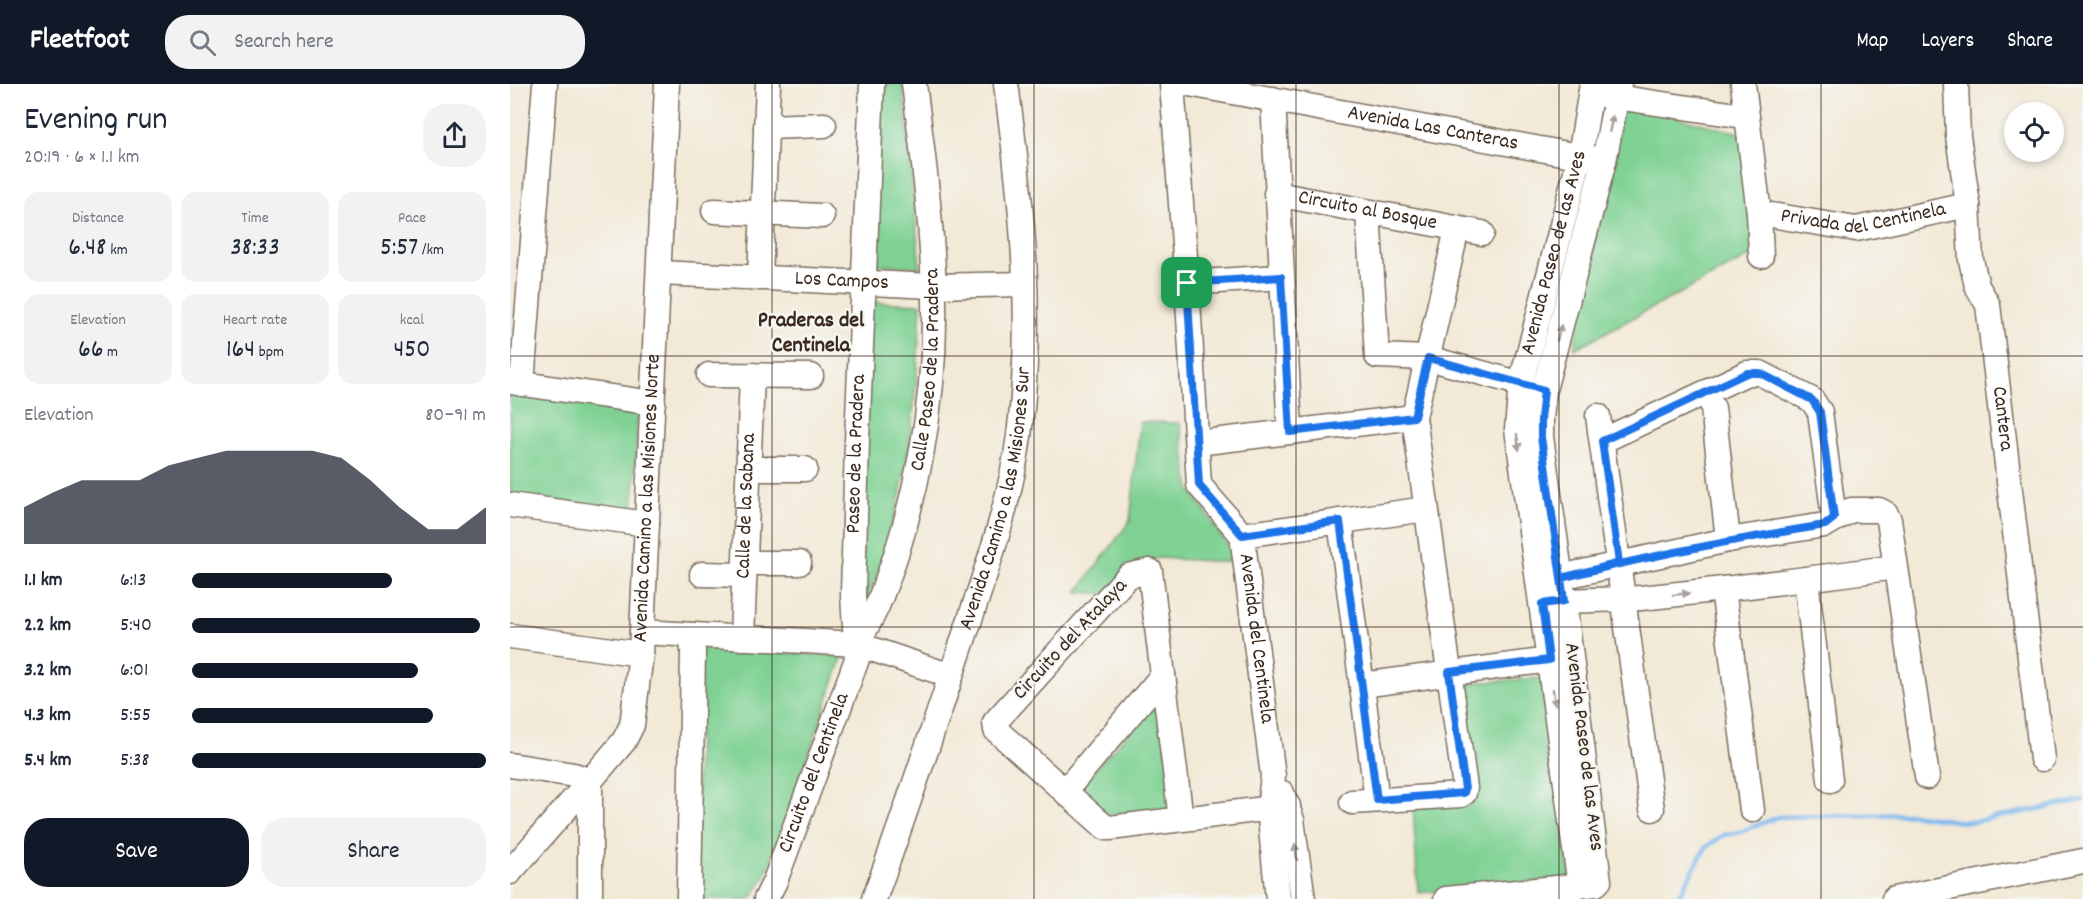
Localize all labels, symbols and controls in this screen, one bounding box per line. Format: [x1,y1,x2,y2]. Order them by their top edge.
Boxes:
search box [165,15,585,69]
text: Fleetfoot [30,22,129,62]
icon: search [186,26,219,59]
text: Search here [234,27,334,58]
text: Map [1857,27,1888,57]
text: Layers [1921,27,1974,57]
text: Share [2007,27,2053,57]
text: Evening run [24,98,168,145]
street label: Avenida Las Canteras [1345,99,1521,160]
map controls [2004,102,2064,162]
button: locate [2004,102,2064,162]
button: share [423,104,486,167]
one-way arrow [1607,115,1617,133]
text: 20:19 · 6 × 1.1 km [24,144,140,172]
street label: Avenida Paseo de las Aves [1514,149,1596,358]
street label: Circuito al Bosque [1295,183,1439,239]
street label: Privada del Centinela [1778,195,1950,244]
text: Distance [72,207,124,230]
text: Time [241,207,269,230]
text: Pace [398,207,426,230]
text: 6.48 [68,230,107,267]
text: 38:33 [230,230,280,267]
text: 5:57 [380,230,418,267]
text: km [107,239,128,262]
text: /km [418,239,444,262]
pin [1161,257,1212,308]
street label: Los Campos [794,264,890,299]
icon: arrive [1170,266,1203,299]
street label: Calle Paseo de la Pradera [903,267,949,474]
district label: Praderas del Centinela [758,306,865,362]
text: Elevation [70,309,126,332]
text: Heart rate [223,309,287,332]
text: kcal [400,309,424,332]
one-way arrow [1555,324,1564,342]
text: 66 [78,332,103,369]
text: 164 [226,332,255,369]
text: 450 [394,332,431,369]
text: m [103,341,118,364]
text: bpm [255,341,284,364]
street label: Avenida Camino a las Misiones Norte [627,353,670,643]
street label: Avenida Camino a las Misiones Sur [952,366,1040,634]
street label: Paseo de la Pradera [840,373,875,534]
street label: Cantera [1983,385,2020,454]
text: Elevation [24,402,94,430]
text: 80–91 m [425,402,486,430]
street label: Calle de la Sabana [729,432,765,579]
one-way arrow [1514,432,1523,451]
street label: Avenida del Centinela [1229,551,1281,726]
text: 1.1 km [24,567,63,595]
text: 6:13 [120,567,146,595]
street label: Circuito del Atalaya [1007,572,1136,707]
one-way arrow [1671,589,1690,599]
text: 2.2 km [24,612,71,640]
text: 5:40 [120,612,152,640]
street label: Avenida Paseo de las Aves [1555,641,1611,853]
text: 3.2 km [24,657,71,685]
text: 6:01 [120,657,148,685]
street label: Circuito del Centinela [771,688,859,858]
one-way arrow [1549,688,1558,707]
text: 4.3 km [24,702,71,730]
text: 5:55 [120,702,151,730]
text: 5.4 km [24,747,71,775]
text: 5:38 [120,747,149,775]
button: Save [24,818,249,887]
button: Share [261,818,486,887]
one-way arrow [1292,843,1301,862]

